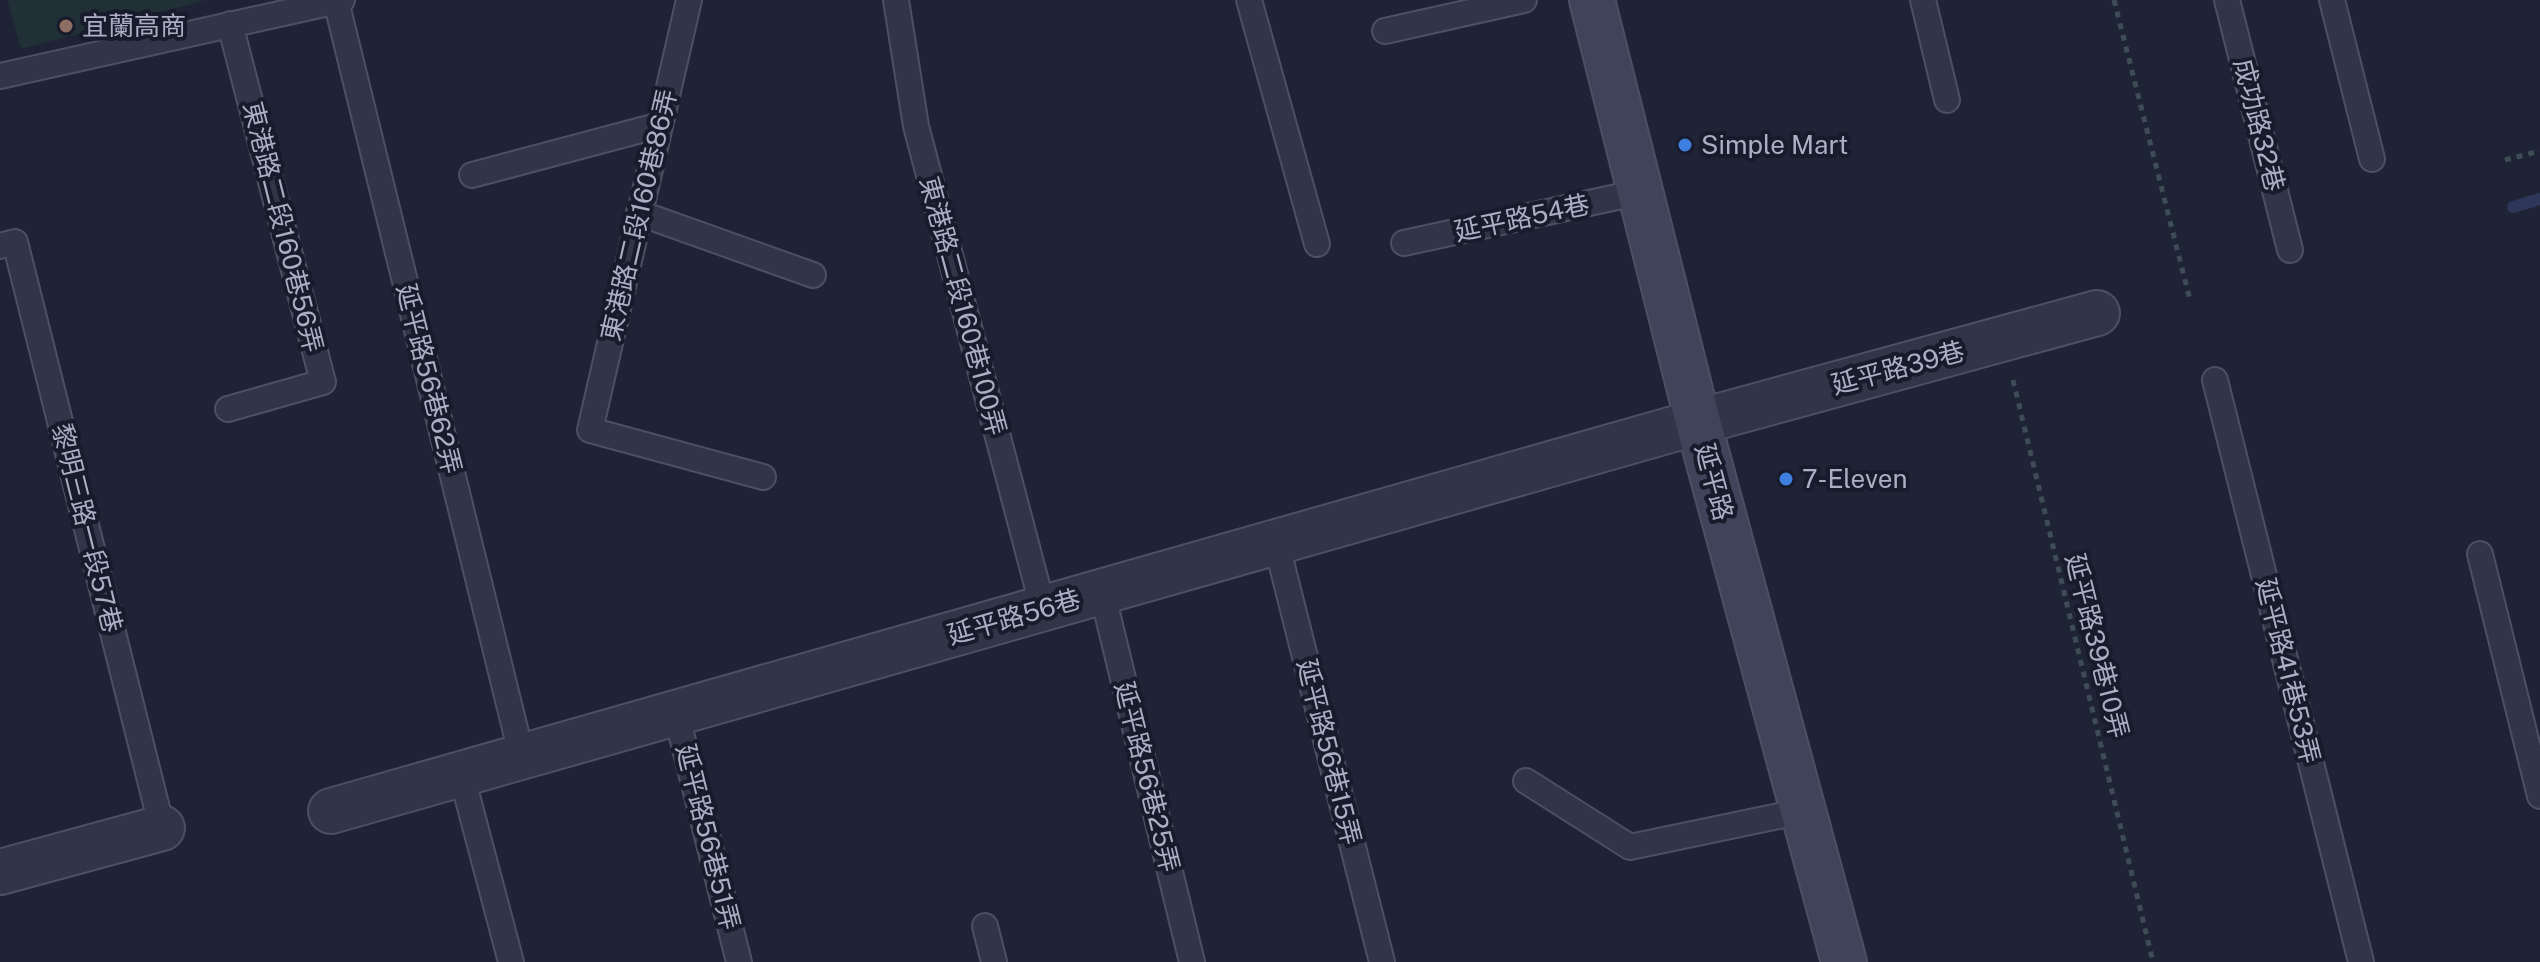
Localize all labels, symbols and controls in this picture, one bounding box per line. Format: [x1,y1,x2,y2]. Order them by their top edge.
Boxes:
place label: 宜蘭高商 [82,10,186,41]
marker: 宜蘭高商 [57,17,75,35]
street label: 成功路32巷 [2228,55,2291,195]
street label: 東港路二段160巷86弄 [594,86,683,344]
street label: 東港路二段160巷56弄 [237,98,330,355]
place label: Simple Mart [1701,129,1848,160]
marker: Simple Mart [1676,136,1694,154]
street label: 東港路二段160巷100弄 [914,173,1013,439]
street label: 延平路54巷 [1452,188,1592,247]
street label: 延平路56巷62弄 [391,281,468,477]
street label: 延平路39巷 [1828,335,1968,400]
street label: 黎明三路一段57巷 [47,420,128,636]
street label: 延平路 [1689,440,1740,524]
place label: 7-Eleven [1802,463,1908,494]
marker: 7-Eleven [1777,470,1795,488]
street label: 延平路39巷10弄 [2060,550,2135,741]
street label: 延平路41巷53弄 [2250,575,2327,767]
street label: 延平路56巷 [944,583,1084,650]
street label: 延平路56巷15弄 [1291,656,1368,848]
street label: 延平路56巷25弄 [1109,679,1186,875]
street label: 延平路56巷51弄 [670,741,747,933]

